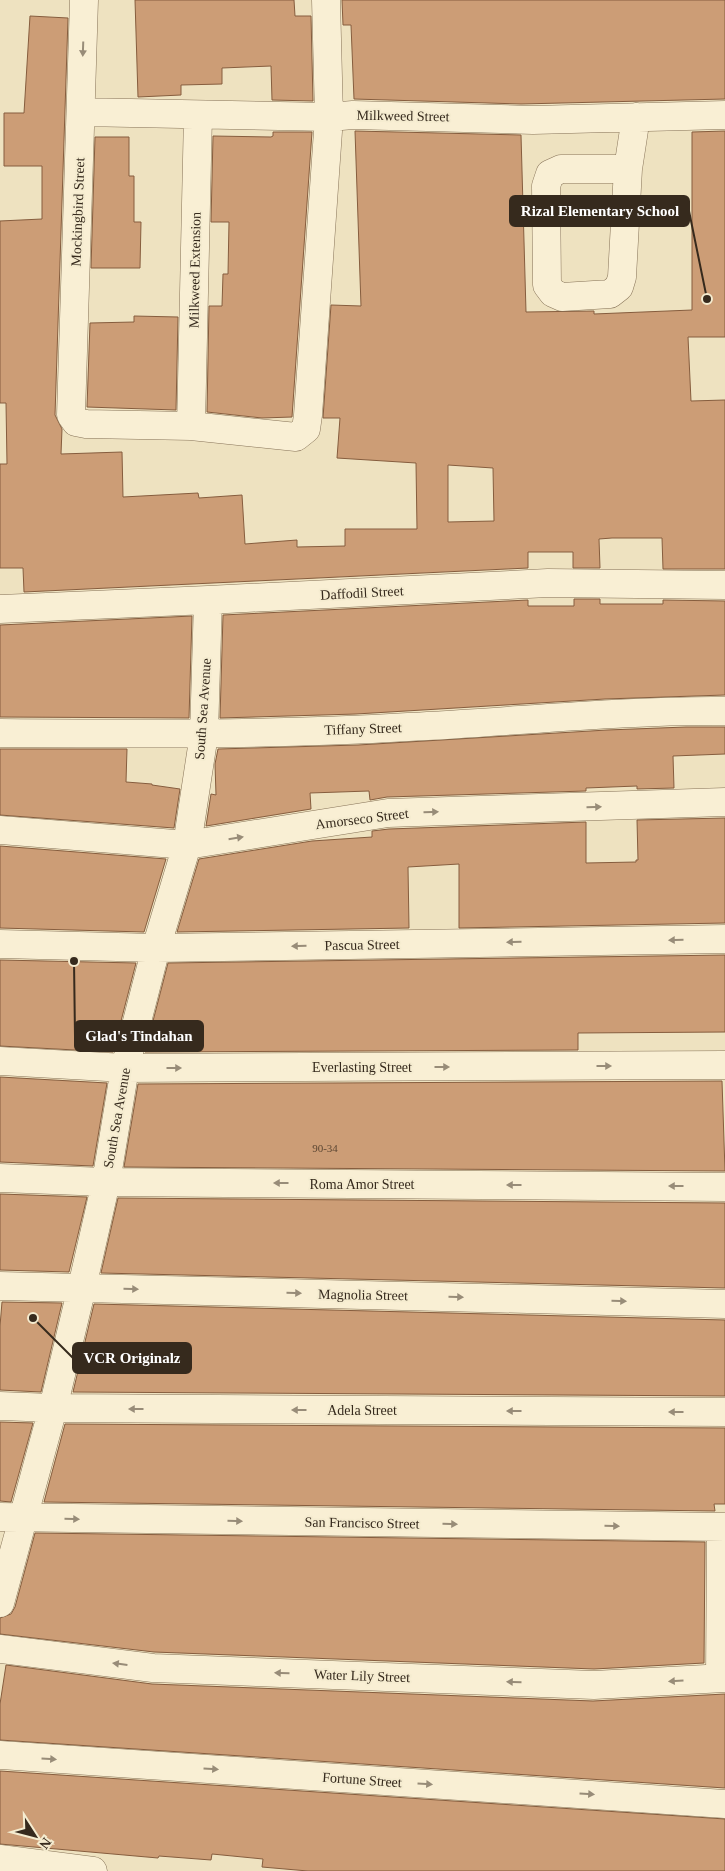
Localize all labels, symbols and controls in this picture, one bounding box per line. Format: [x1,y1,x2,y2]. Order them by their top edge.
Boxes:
one-way arrow [79,41,87,57]
street label: Milkweed Street [356,108,450,124]
street label: Mockingbird Street [69,157,87,267]
callout: Rizal Elementary School [510,196,689,226]
text: Rizal Elementary School [521,203,679,219]
street label: Milkweed Extension [186,212,204,328]
street label: Daffodil Street [320,583,404,603]
street label: South Sea Avenue [192,658,214,760]
street label: Tiffany Street [324,720,402,738]
one-way arrow [586,802,602,810]
street label: Amorseco Street [315,806,410,832]
one-way arrow [423,808,439,816]
one-way arrow [228,833,244,841]
one-way arrow [668,936,684,944]
street label: Pascua Street [324,937,400,953]
one-way arrow [506,938,522,946]
one-way arrow [291,942,307,950]
callout: Glad's Tindahan [75,1021,203,1051]
text: Glad's Tindahan [85,1028,193,1044]
street label: Everlasting Street [312,1060,412,1075]
one-way arrow [434,1062,450,1070]
one-way arrow [596,1062,612,1070]
one-way arrow [166,1064,182,1072]
street label: South Sea Avenue [101,1067,133,1169]
house number: 90-34 [312,1142,338,1154]
street label: Roma Amor Street [310,1177,415,1192]
one-way arrow [273,1179,289,1187]
one-way arrow [506,1181,522,1189]
one-way arrow [668,1182,684,1190]
one-way arrow [123,1285,139,1293]
street label: Magnolia Street [318,1287,408,1303]
one-way arrow [286,1289,302,1297]
one-way arrow [448,1293,464,1301]
one-way arrow [611,1298,627,1306]
callout: VCR Originalz [73,1343,191,1373]
text: VCR Originalz [83,1350,181,1366]
street label: Adela Street [327,1403,397,1418]
one-way arrow [128,1405,144,1413]
one-way arrow [291,1406,307,1414]
one-way arrow [506,1407,522,1415]
one-way arrow [668,1408,684,1416]
street label: San Francisco Street [304,1514,420,1532]
one-way arrow [65,1516,81,1524]
one-way arrow [227,1518,243,1526]
one-way arrow [442,1520,458,1528]
one-way arrow [605,1522,621,1530]
one-way arrow [111,1660,127,1668]
street label: Water Lily Street [314,1667,410,1685]
one-way arrow [273,1669,289,1677]
one-way arrow [668,1677,684,1685]
one-way arrow [506,1678,522,1686]
one-way arrow [41,1755,57,1763]
one-way arrow [203,1766,219,1774]
street label: Fortune Street [322,1770,402,1790]
one-way arrow [418,1780,434,1788]
one-way arrow [580,1791,596,1799]
north arrow [10,1811,60,1861]
text: N [36,1835,54,1852]

